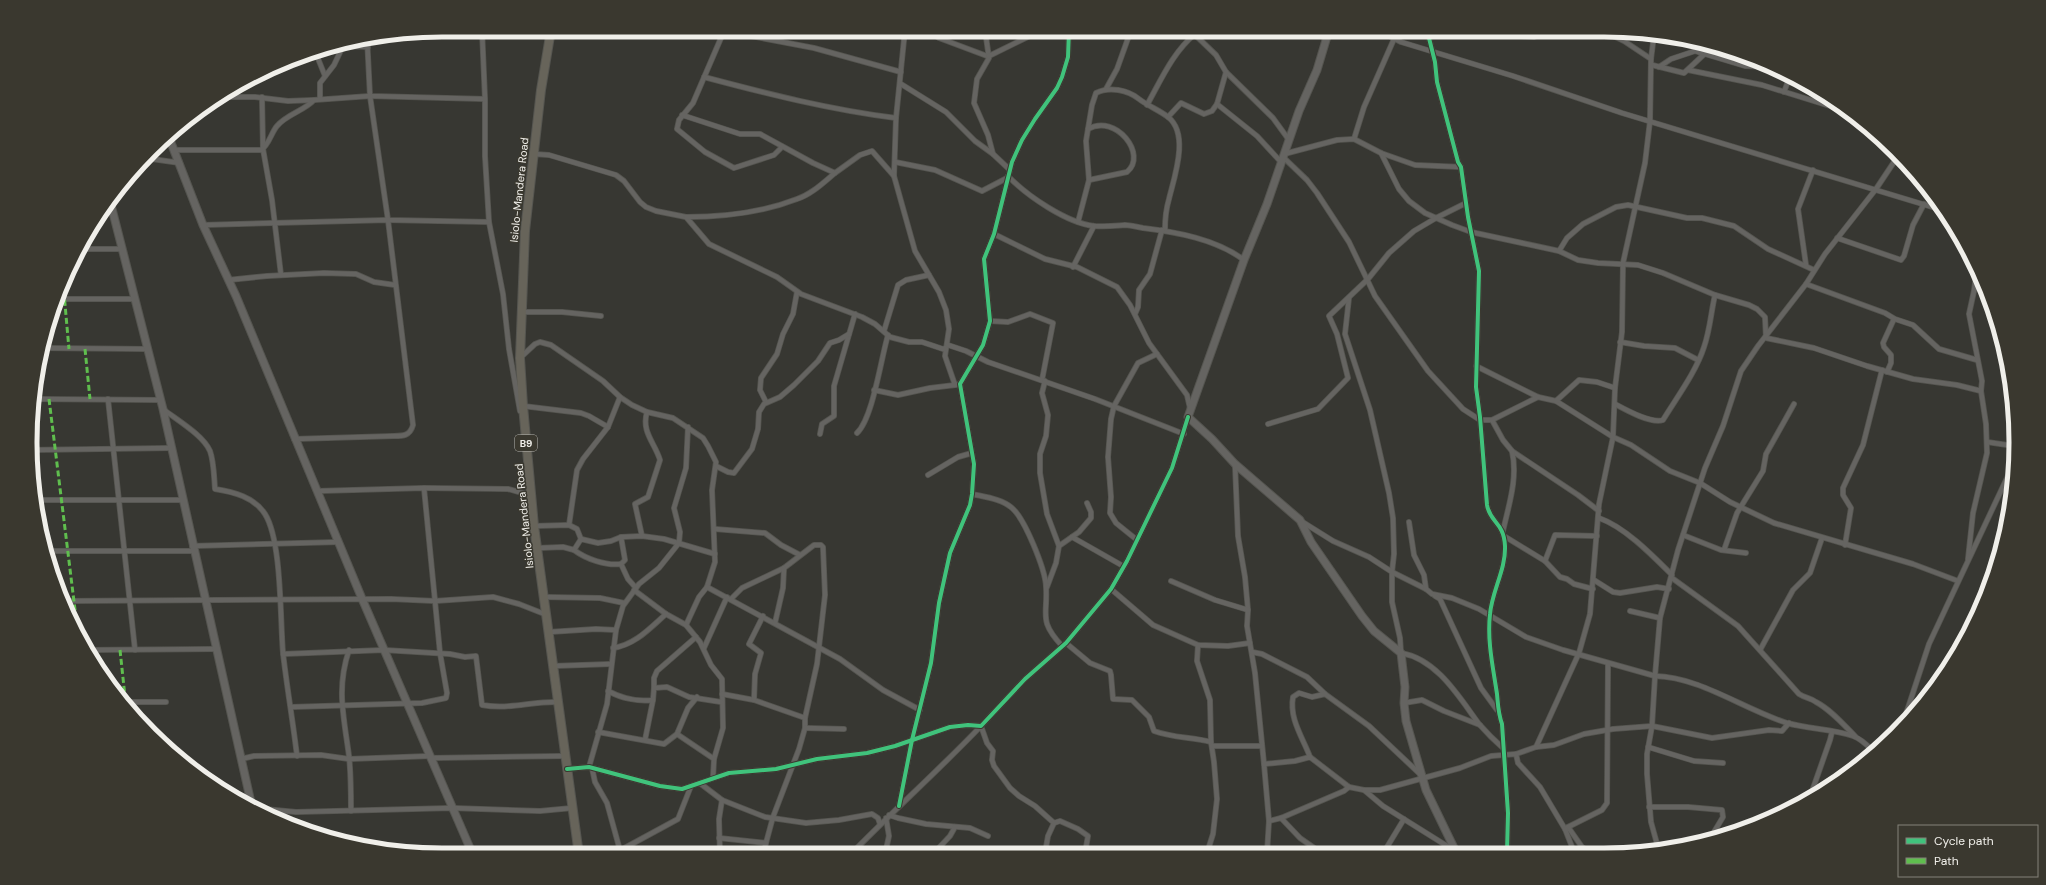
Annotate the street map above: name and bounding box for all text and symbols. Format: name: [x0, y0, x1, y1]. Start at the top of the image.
street label: Isiolo-Mandera Road: [507, 137, 531, 243]
road number: B9: [515, 435, 537, 451]
street label: Isiolo-Mandera Road: [512, 463, 536, 569]
legend: [1898, 825, 2038, 877]
text: Cycle path: [1934, 833, 1994, 849]
text: Path: [1934, 853, 1959, 869]

